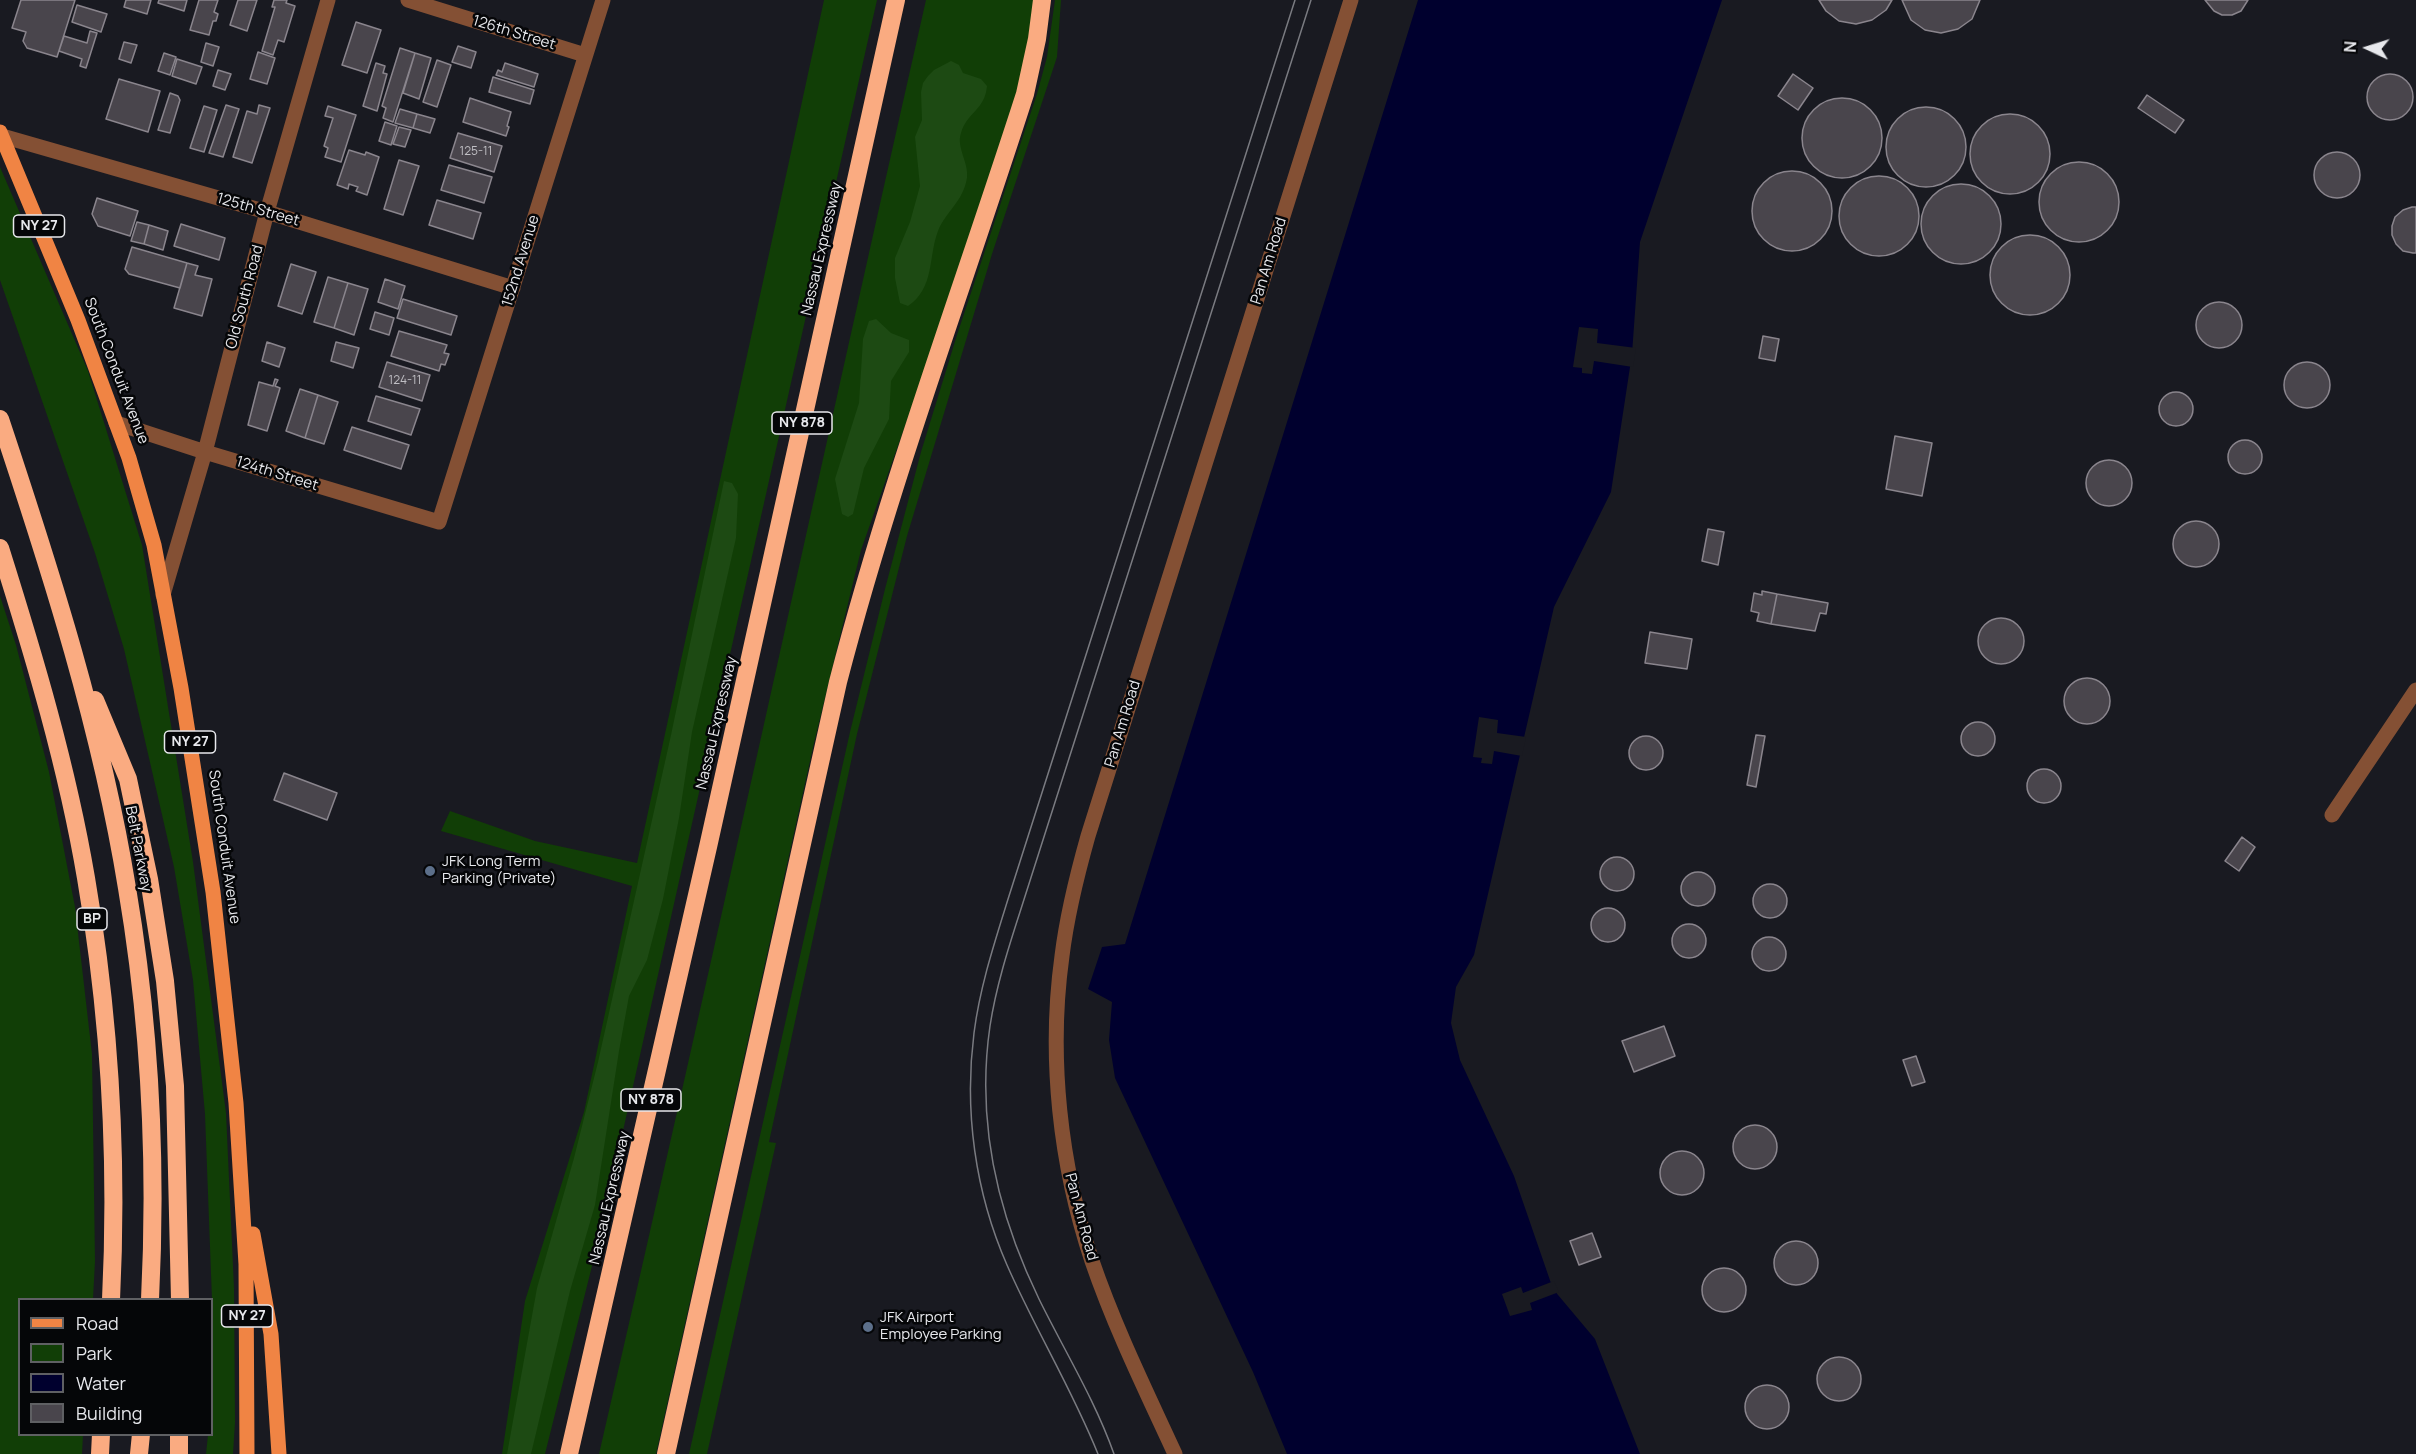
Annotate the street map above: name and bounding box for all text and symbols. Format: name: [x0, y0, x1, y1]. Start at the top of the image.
street label: 126th Street: [470, 12, 558, 54]
north arrow: [2338, 18, 2398, 78]
text: N: [2339, 40, 2361, 53]
house number: 125-11: [460, 145, 492, 159]
street label: Nassau Expressway: [798, 181, 846, 317]
street label: 125th Street: [215, 190, 301, 230]
street label: 152nd Avenue: [499, 213, 543, 309]
road number: NY 27: [14, 215, 64, 237]
street label: Pan Am Road: [1247, 215, 1291, 307]
street label: Old South Road: [222, 243, 268, 351]
street label: South Conduit Avenue: [80, 295, 152, 447]
house number: 124-11: [389, 374, 421, 388]
road number: NY 878: [772, 412, 832, 434]
street label: 124th Street: [234, 453, 320, 495]
street label: Nassau Expressway: [693, 655, 741, 791]
street label: Pan Am Road: [1101, 678, 1145, 770]
road number: NY 27: [164, 731, 216, 753]
street label: South Conduit Avenue: [204, 769, 244, 925]
street label: Belt Parkway: [121, 804, 155, 894]
place label: JFK Long Term Parking (Private): [442, 853, 556, 888]
marker: JFK Long Term Parking (Private): [423, 864, 437, 878]
road number: BP: [77, 908, 107, 930]
road number: NY 878: [621, 1089, 681, 1111]
street label: Nassau Expressway: [586, 1130, 634, 1266]
street label: Pan Am Road: [1061, 1171, 1101, 1263]
legend: [18, 1298, 213, 1436]
road number: NY 27: [222, 1305, 272, 1327]
place label: JFK Airport Employee Parking: [880, 1309, 1002, 1344]
text: Road: [76, 1311, 119, 1335]
marker: JFK Airport Employee Parking: [861, 1320, 875, 1334]
text: Park: [76, 1341, 112, 1365]
text: Water: [76, 1371, 126, 1395]
text: Building: [76, 1401, 142, 1425]

